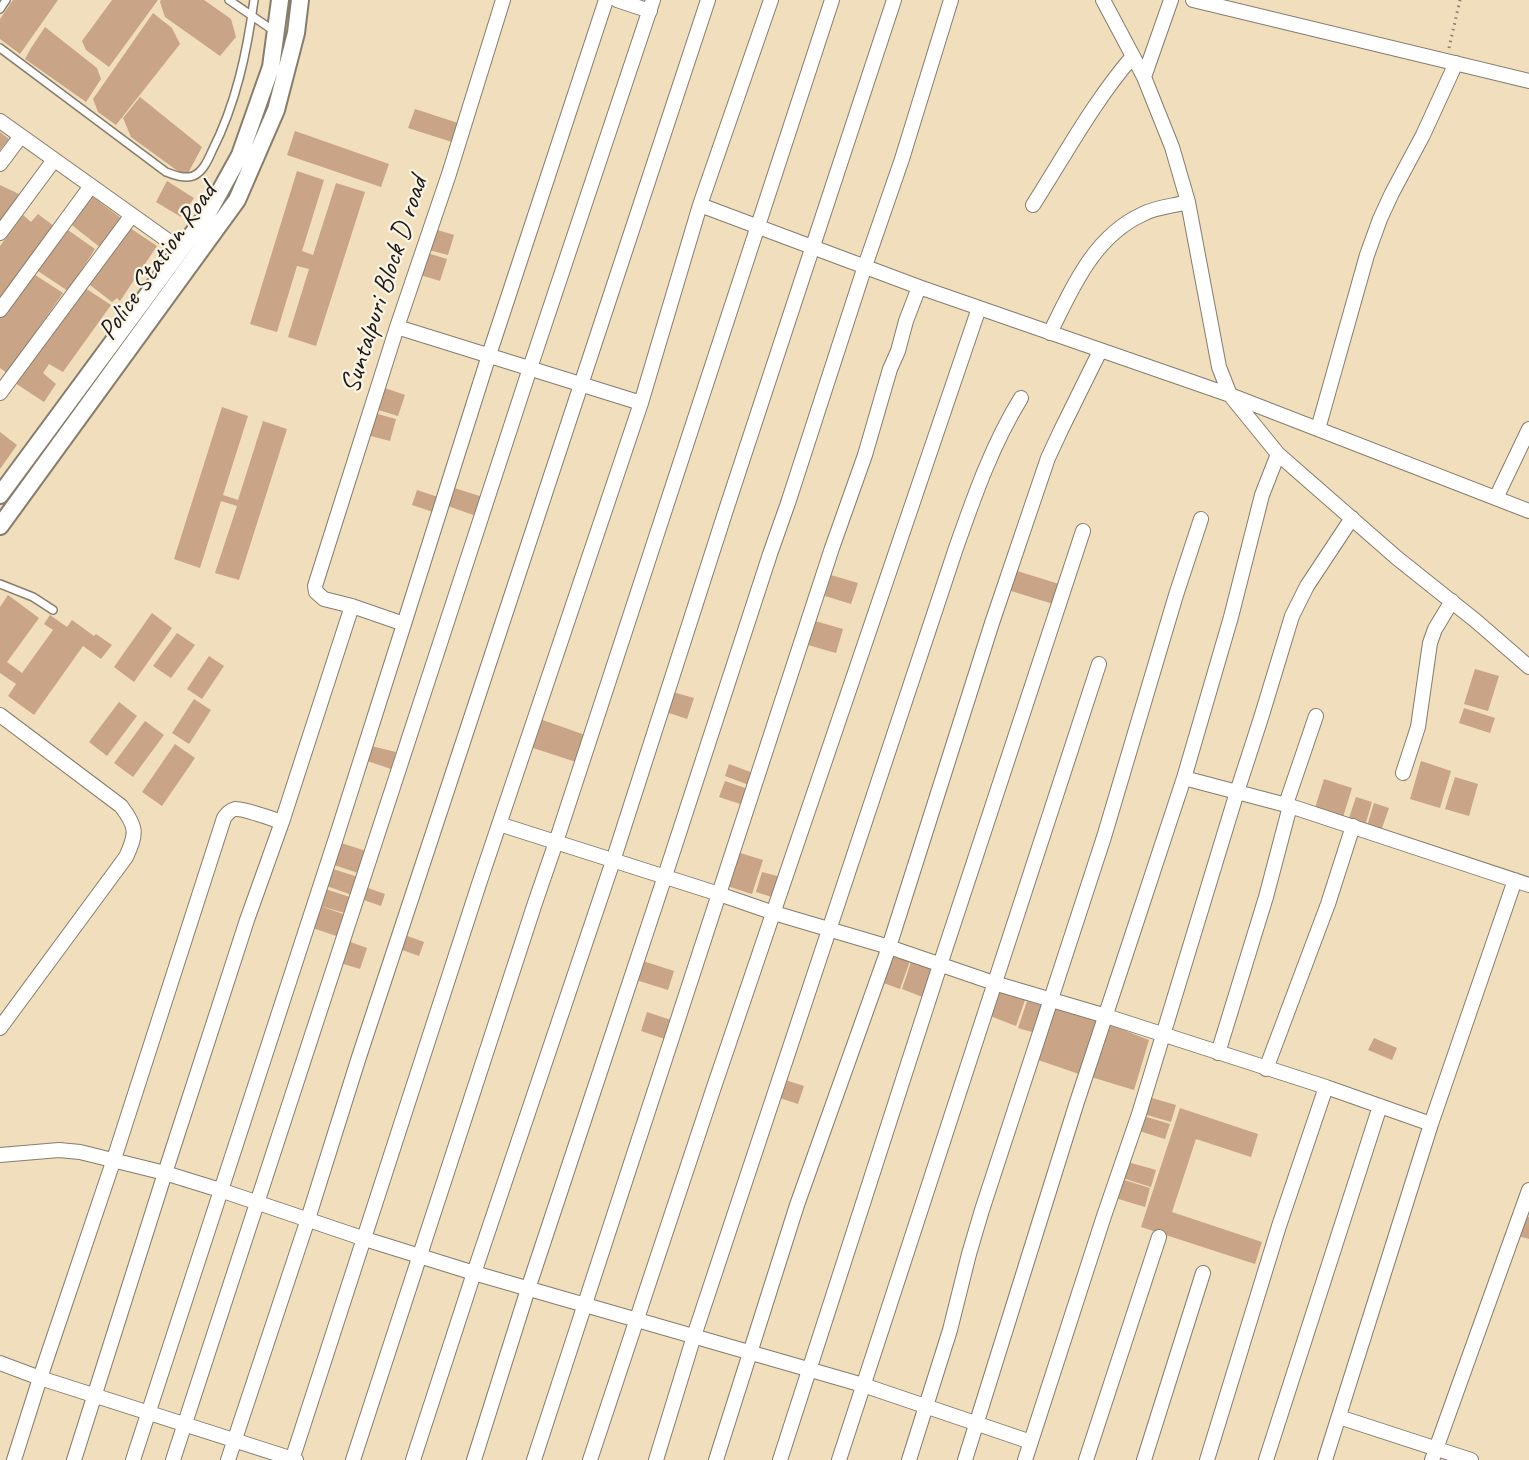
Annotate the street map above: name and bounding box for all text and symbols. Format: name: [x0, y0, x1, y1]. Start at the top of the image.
street label: Suntalpuri Block D road: [334, 172, 436, 398]
street label: Police Station Road: [91, 177, 225, 347]

